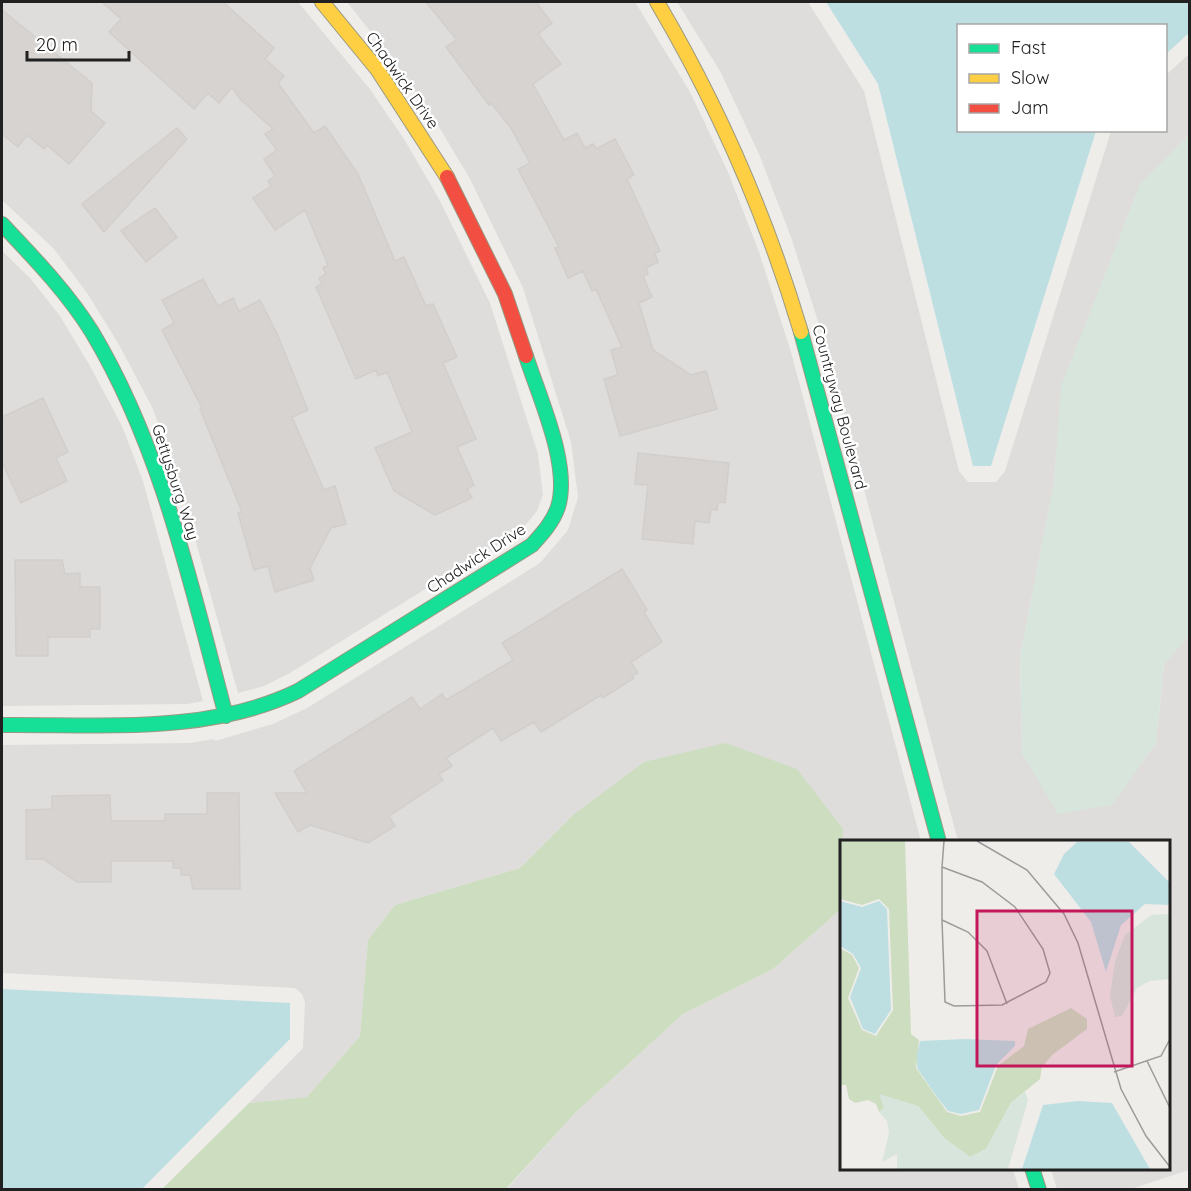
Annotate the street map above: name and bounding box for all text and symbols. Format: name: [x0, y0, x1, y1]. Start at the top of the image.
scale bar: [27, 24, 129, 62]
legend: [957, 24, 1167, 132]
street label: Chadwick Drive: [362, 28, 444, 132]
text: 20 m: [36, 33, 78, 56]
text: Fast: [1011, 36, 1046, 59]
text: Slow: [1011, 66, 1049, 89]
text: Jam: [1011, 96, 1049, 119]
street label: Countryway Boulevard: [808, 322, 872, 492]
street label: Gettysburg Way: [148, 422, 204, 542]
street label: Chadwick Drive: [423, 519, 529, 597]
inset map: [840, 840, 1170, 1170]

